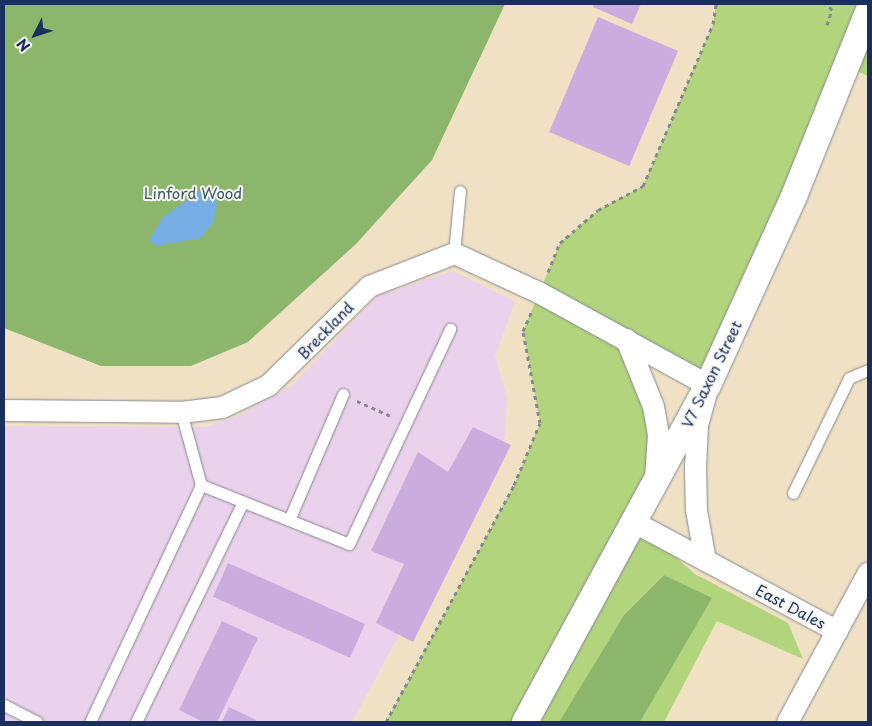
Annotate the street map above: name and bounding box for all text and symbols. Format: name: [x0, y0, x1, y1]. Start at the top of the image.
north arrow: [10, 10, 60, 60]
text: N: [12, 34, 35, 56]
park label: Linford Wood: [145, 184, 241, 202]
street label: Breckland: [293, 298, 357, 362]
street label: V7 Saxon Street: [677, 317, 745, 431]
street label: East Dales: [752, 580, 830, 632]

